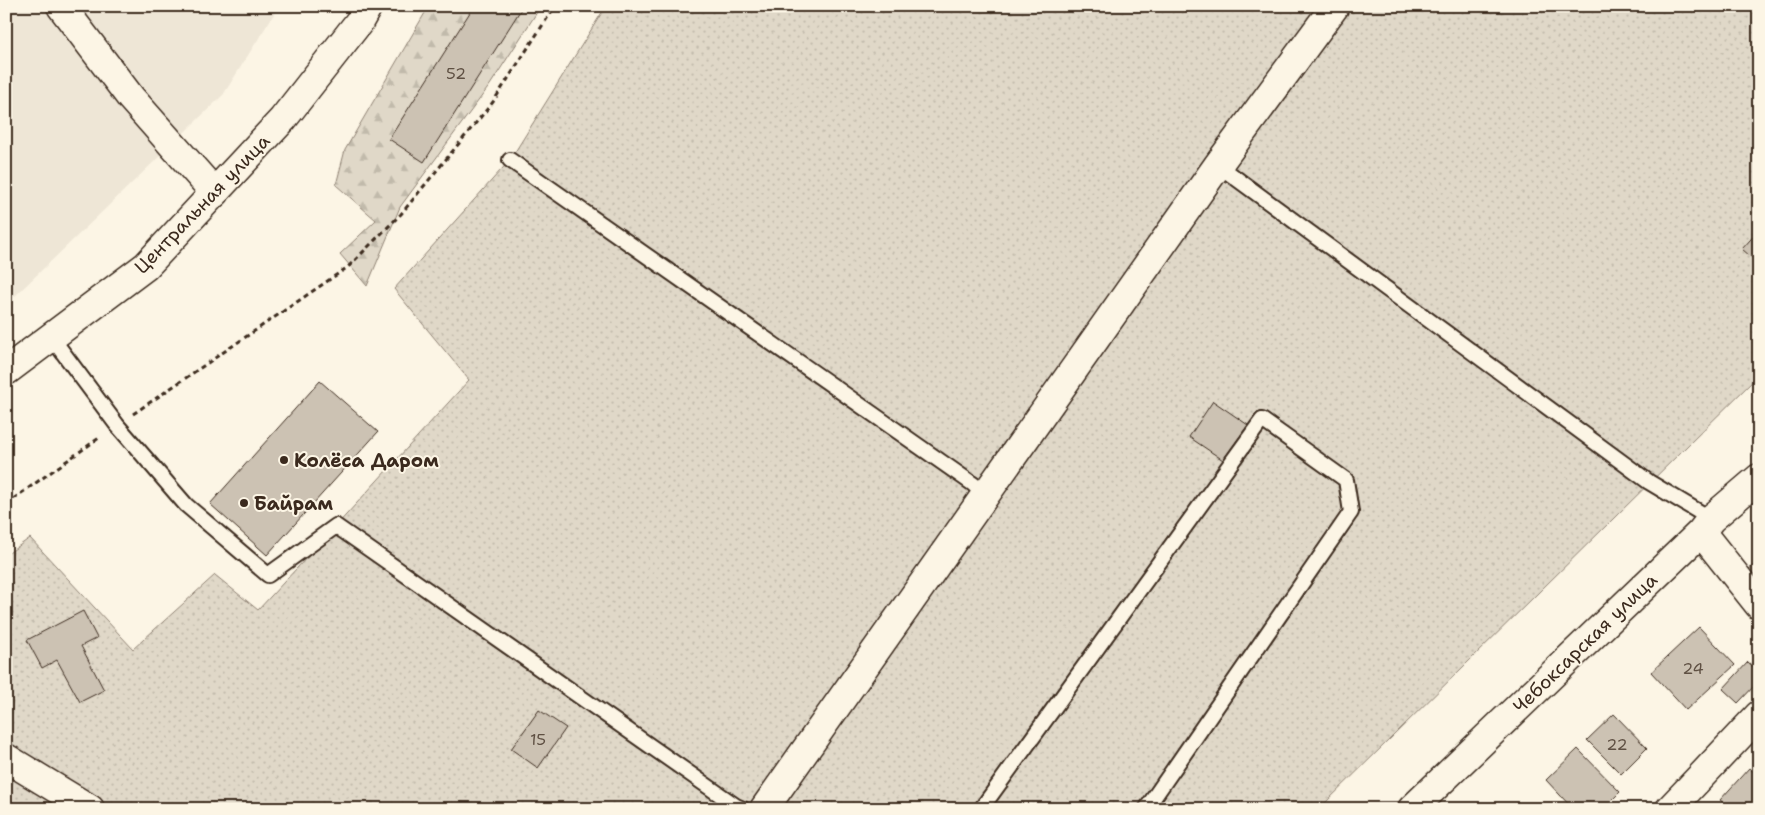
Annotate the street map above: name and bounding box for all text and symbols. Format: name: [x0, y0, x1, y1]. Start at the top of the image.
house number: 52: [446, 63, 466, 84]
street label: Центральная улица: [129, 129, 275, 279]
place label: Колёса Даром: [294, 448, 439, 473]
marker: Колёса Даром: [278, 454, 290, 466]
place label: Байрам: [254, 491, 333, 516]
marker: Байрам: [238, 497, 250, 509]
street label: Чебоксарская улица: [1507, 567, 1663, 719]
house number: 24: [1682, 658, 1704, 679]
house number: 15: [530, 729, 546, 750]
house number: 22: [1606, 734, 1628, 755]

